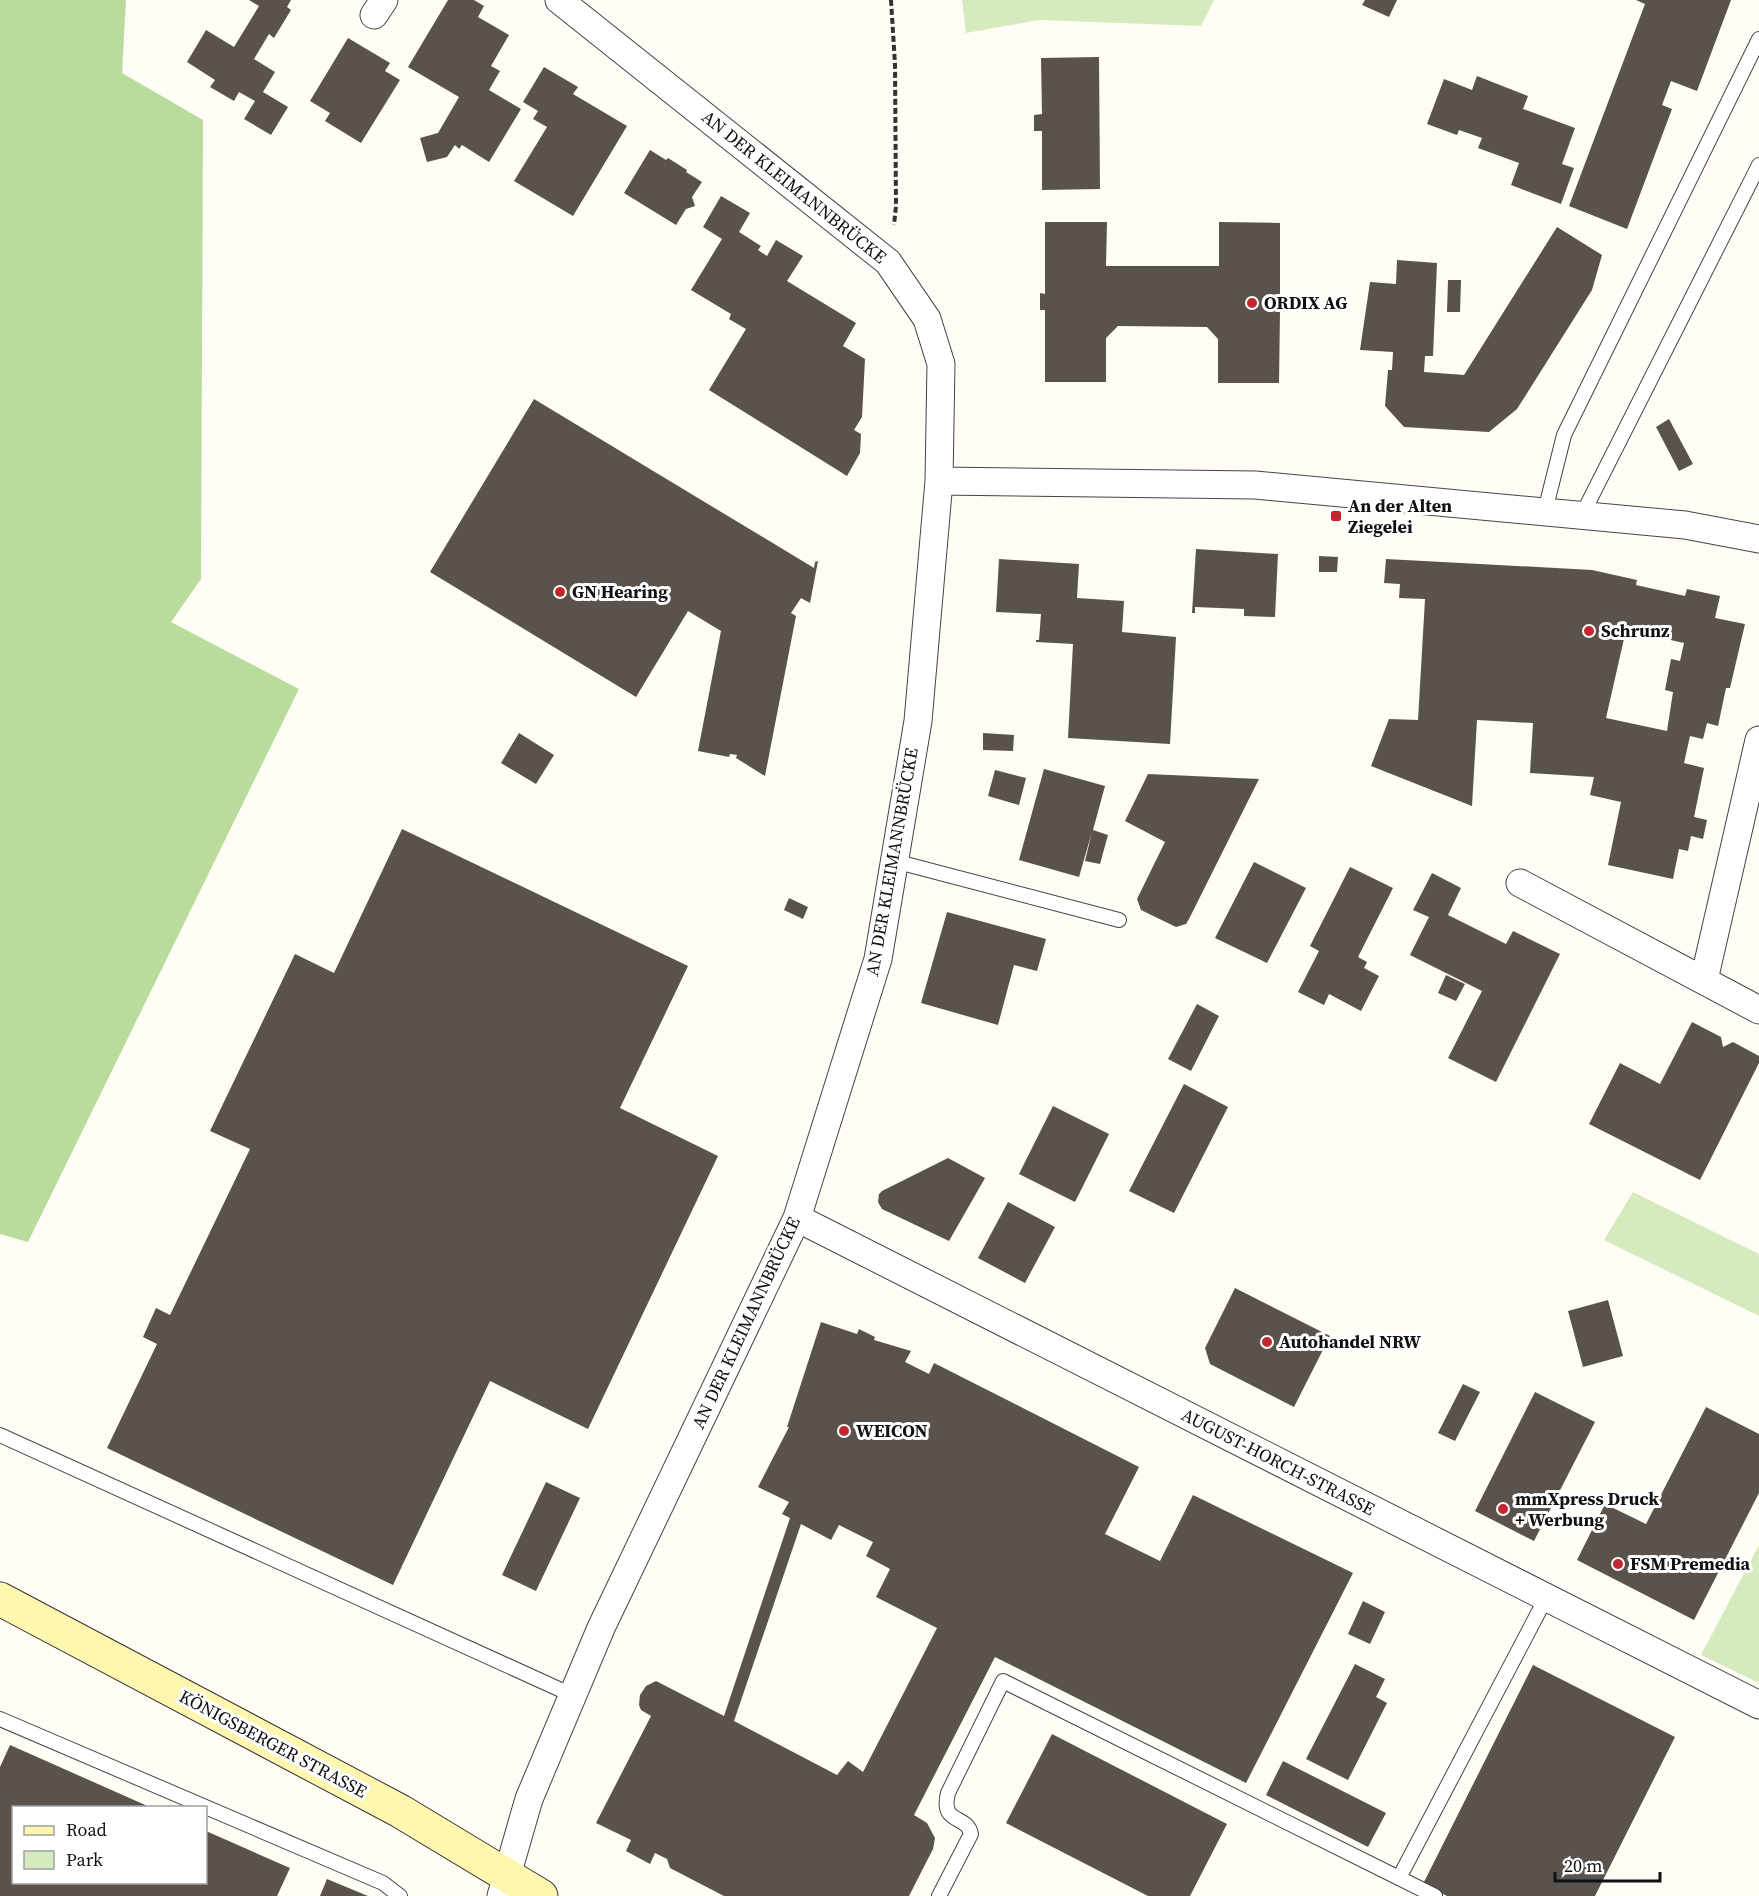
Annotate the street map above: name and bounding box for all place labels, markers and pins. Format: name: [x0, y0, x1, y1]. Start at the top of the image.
place label: ORDIX AG: [1264, 290, 1347, 315]
marker: ORDIX AG: [1245, 296, 1259, 310]
place label: An der Alten Ziegelei: [1348, 493, 1452, 539]
marker: An der Alten Ziegelei: [1329, 509, 1343, 523]
place label: GN Hearing: [572, 579, 668, 604]
marker: GN Hearing: [553, 585, 567, 599]
place label: Schrunz: [1601, 618, 1670, 643]
marker: Schrunz: [1582, 624, 1596, 638]
place label: Autohandel NRW: [1279, 1329, 1421, 1354]
marker: Autohandel NRW: [1260, 1335, 1274, 1349]
place label: WEICON: [856, 1418, 928, 1443]
marker: WEICON: [837, 1424, 851, 1438]
place label: mmXpress Druck + Werbung: [1515, 1486, 1659, 1532]
marker: mmXpress Druck + Werbung: [1496, 1502, 1510, 1516]
place label: FSM Premedia: [1630, 1551, 1751, 1576]
marker: FSM Premedia: [1611, 1557, 1625, 1571]

